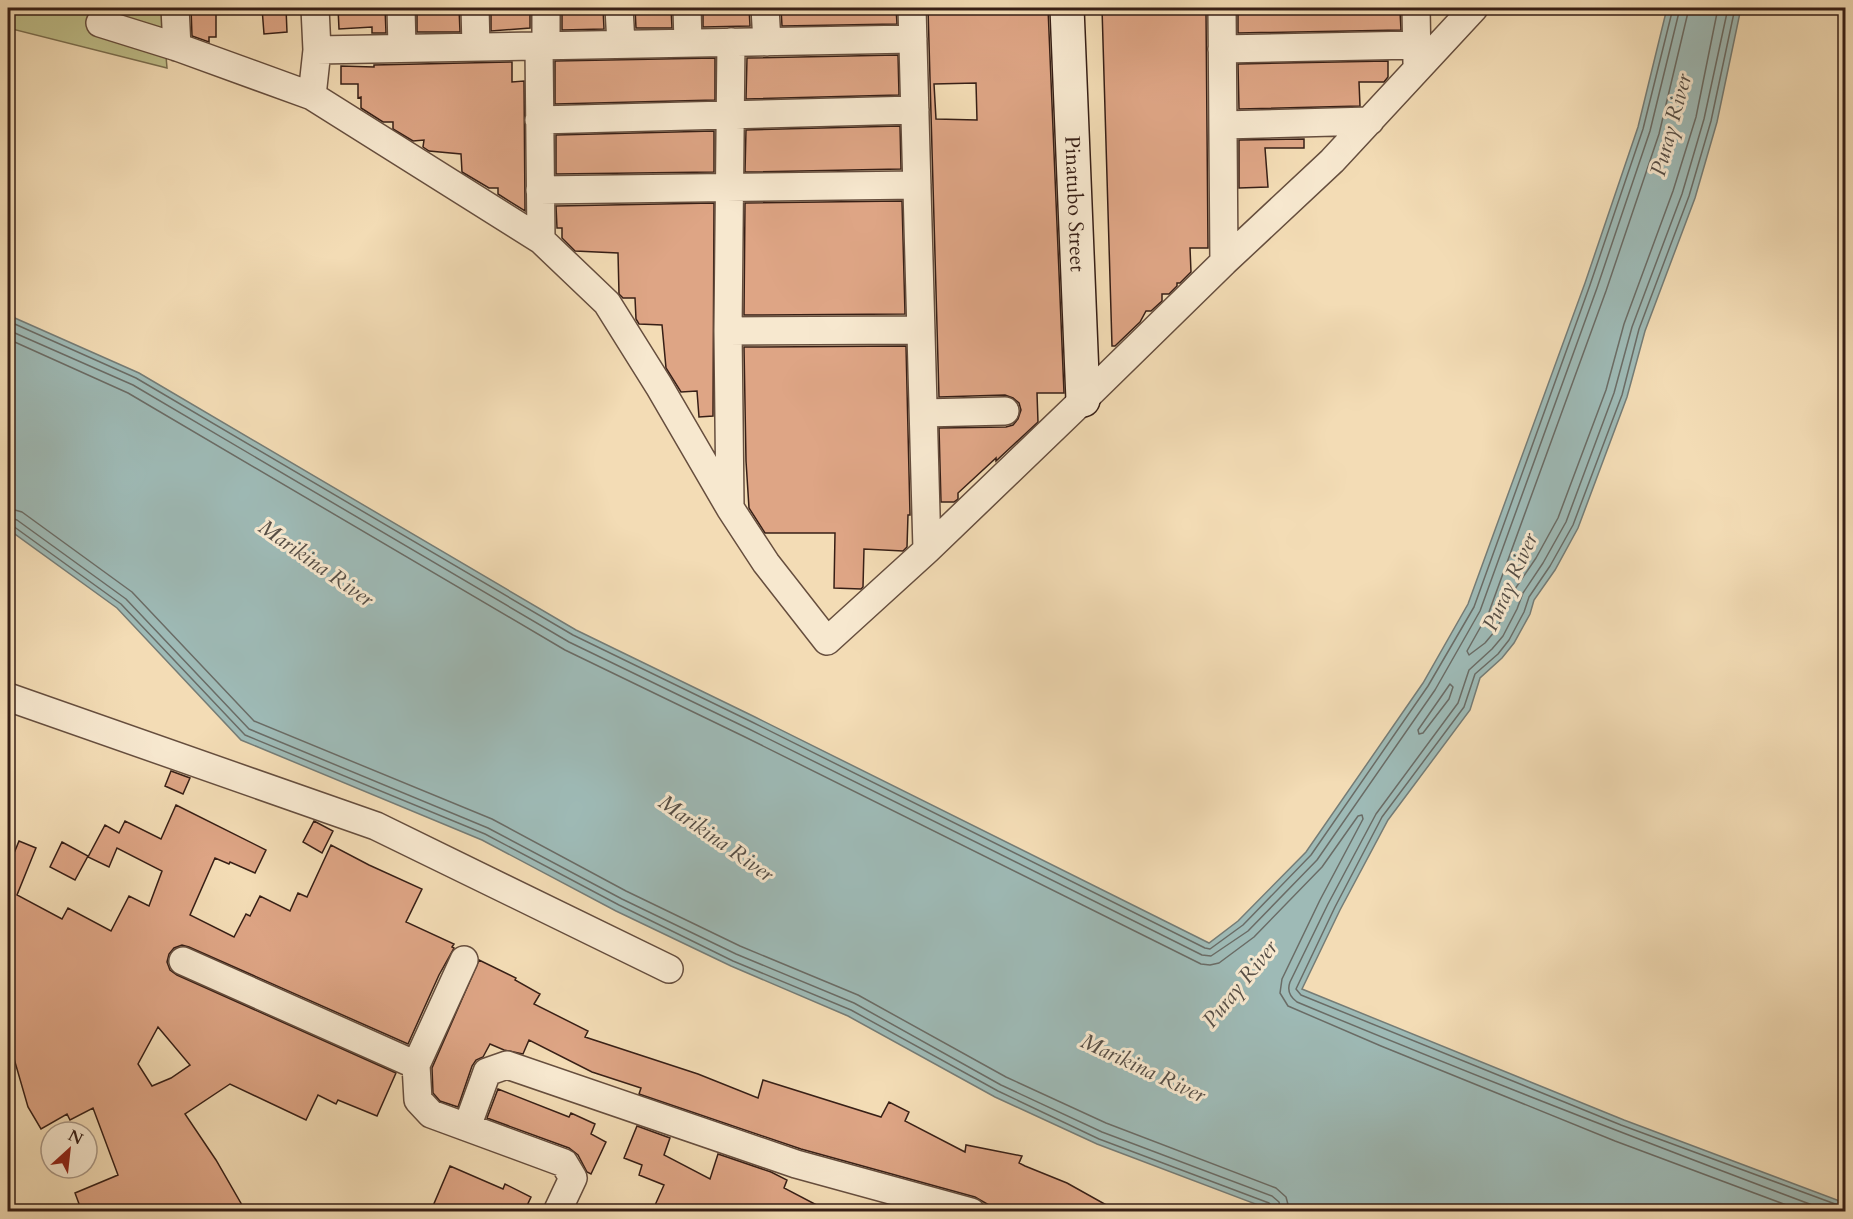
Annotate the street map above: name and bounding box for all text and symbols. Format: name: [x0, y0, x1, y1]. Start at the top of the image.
water label: Puray River: [1643, 70, 1699, 179]
street label: Pinatubo Street: [1058, 135, 1092, 273]
water label: Marikina River: [252, 512, 380, 614]
water label: Puray River: [1475, 527, 1545, 636]
water label: Marikina River: [652, 787, 780, 889]
water label: Puray River: [1195, 933, 1285, 1034]
water label: Marikina River: [1076, 1026, 1211, 1110]
north arrow: [39, 1120, 99, 1180]
text: N: [64, 1125, 87, 1151]

